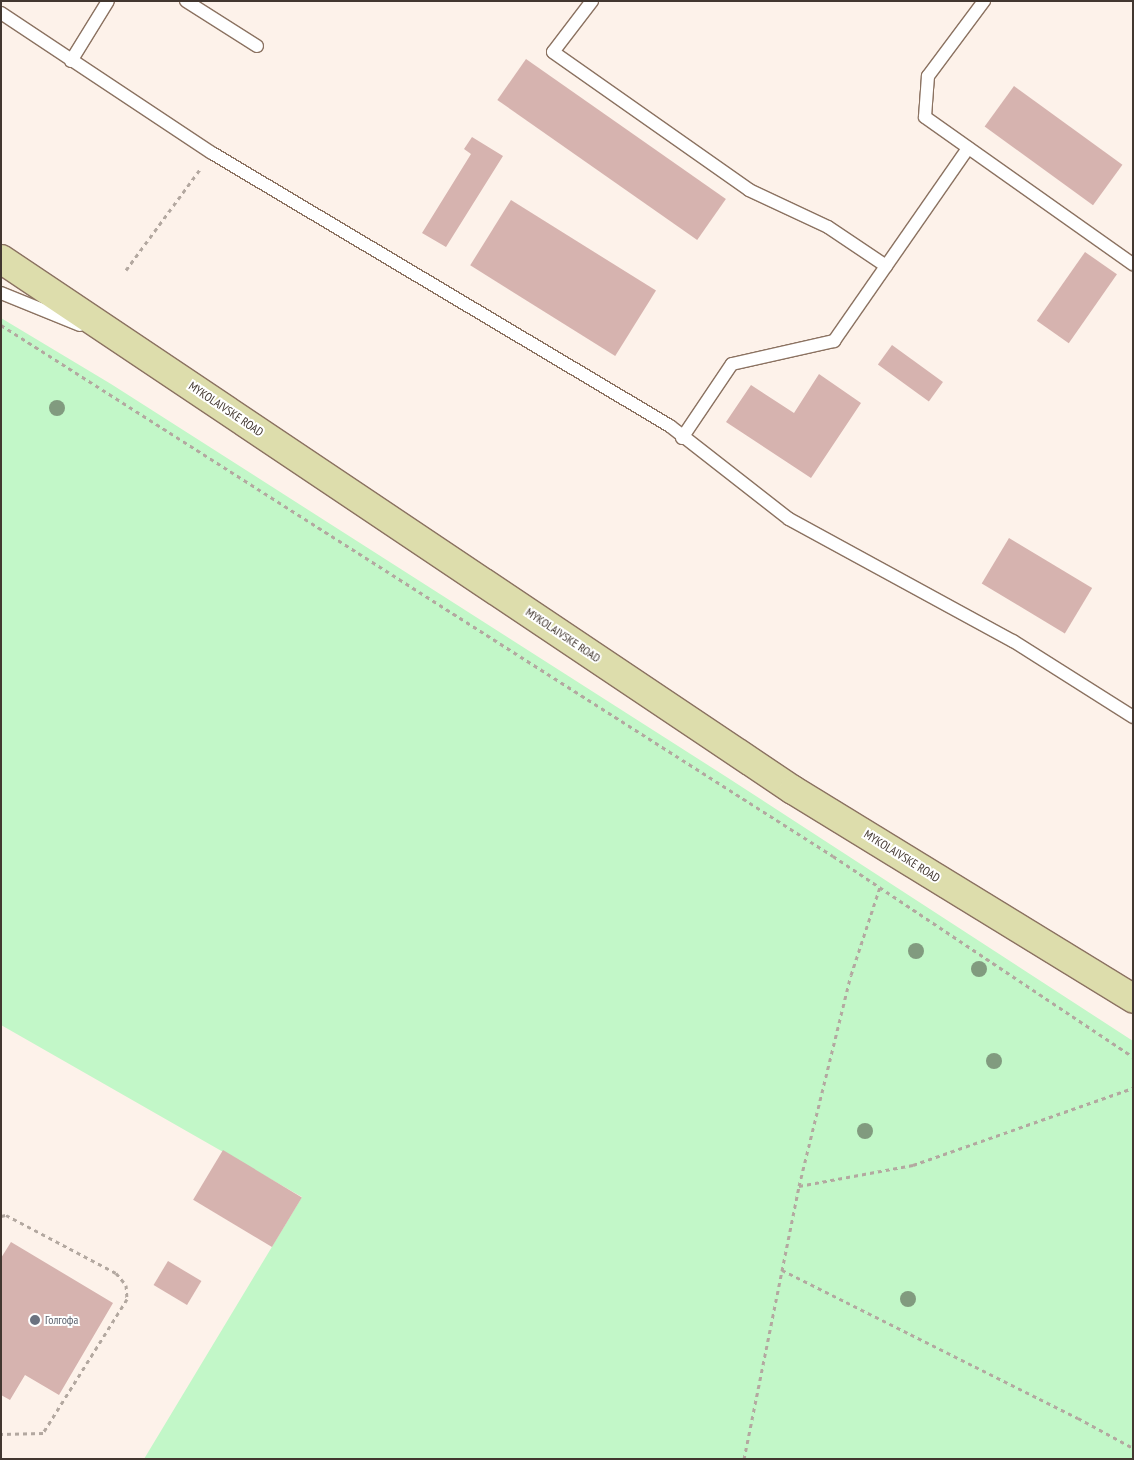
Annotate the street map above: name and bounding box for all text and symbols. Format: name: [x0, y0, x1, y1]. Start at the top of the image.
street label: MYKOLAIVSKE ROAD: [186, 379, 266, 439]
street label: MYKOLAIVSKE ROAD: [523, 605, 603, 665]
street label: MYKOLAIVSKE ROAD: [861, 827, 943, 885]
place label: Голгофа: [45, 1313, 78, 1327]
marker: Голгофа: [29, 1314, 41, 1326]

